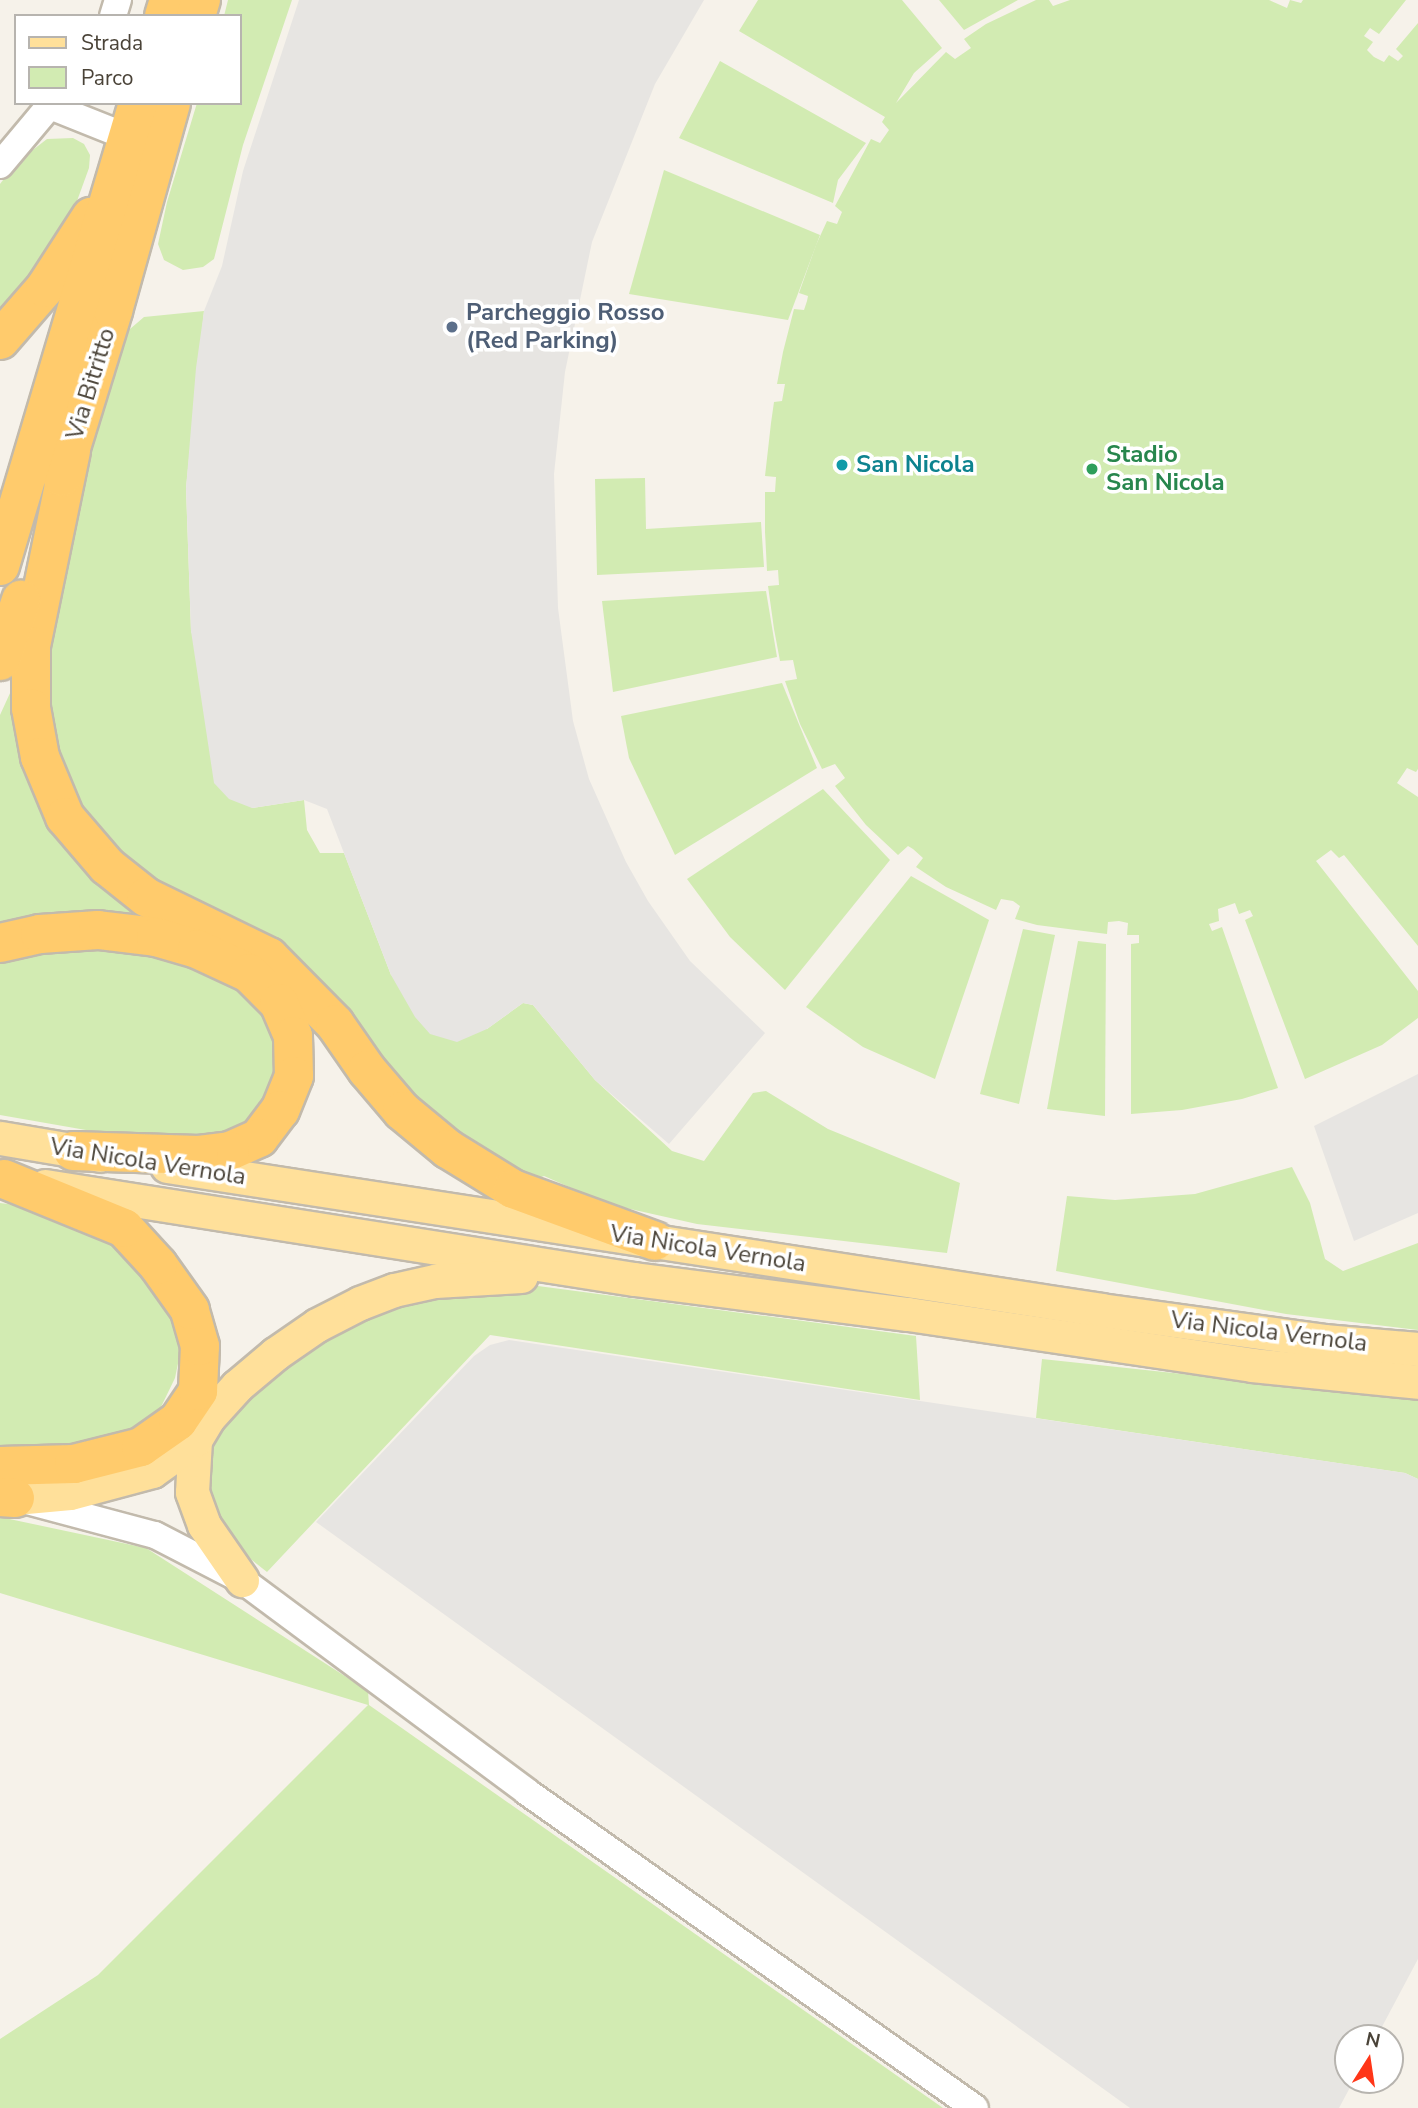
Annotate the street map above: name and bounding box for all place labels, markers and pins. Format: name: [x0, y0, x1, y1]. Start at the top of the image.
place label: Parcheggio Rosso (Red Parking): [466, 299, 664, 355]
marker: Parcheggio Rosso (Red Parking): [444, 319, 460, 335]
place label: Stadio San Nicola: [1106, 441, 1225, 497]
place label: San Nicola: [856, 451, 975, 479]
marker: San Nicola: [834, 457, 850, 473]
marker: Stadio San Nicola: [1084, 461, 1100, 477]

